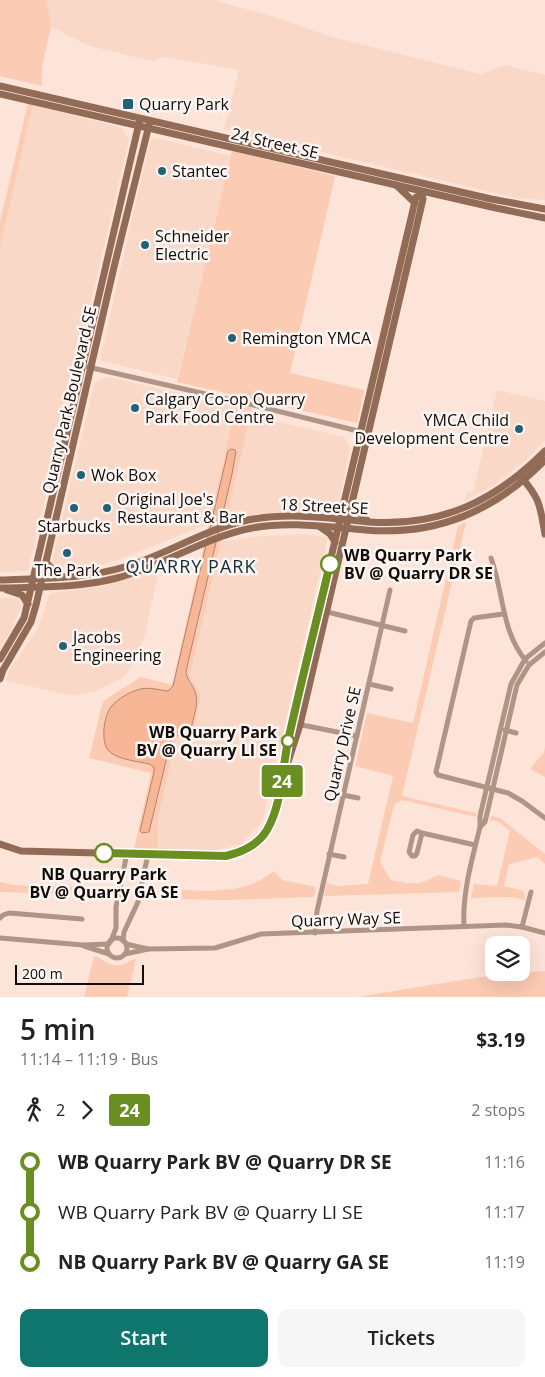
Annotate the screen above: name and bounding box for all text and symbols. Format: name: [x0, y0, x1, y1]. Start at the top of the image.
place label: Quarry Park: [139, 93, 229, 115]
marker: Quarry Park: [121, 97, 135, 111]
street label: 24 Street SE: [229, 122, 321, 164]
place label: Stantec: [172, 160, 228, 182]
marker: Stantec: [156, 165, 168, 177]
place label: Schneider Electric: [155, 225, 230, 265]
marker: Schneider Electric: [139, 239, 151, 251]
street label: Quarry Park Boulevard SE: [37, 304, 101, 496]
place label: Remington YMCA: [242, 327, 372, 349]
marker: Remington YMCA: [226, 332, 238, 344]
place label: Calgary Co-op Quarry Park Food Centre: [145, 388, 306, 428]
marker: Calgary Co-op Quarry Park Food Centre: [129, 402, 141, 414]
place label: YMCA Child Development Centre: [354, 409, 509, 449]
marker: YMCA Child Development Centre: [513, 423, 525, 435]
place label: Wok Box: [91, 464, 157, 486]
marker: Wok Box: [75, 469, 87, 481]
place label: Original Joe's Restaurant & Bar: [117, 488, 245, 528]
street label: 18 Street SE: [279, 493, 369, 519]
marker: Starbucks: [68, 502, 80, 514]
marker: Original Joe's Restaurant & Bar: [101, 502, 113, 514]
place label: Starbucks: [37, 515, 111, 537]
place label: WB Quarry Park BV @ Quarry DR SE: [344, 544, 493, 584]
marker: The Park: [61, 547, 73, 559]
district label: QUARRY PARK: [126, 554, 256, 578]
marker: WB Quarry Park BV @ Quarry DR SE: [320, 554, 340, 574]
place label: The Park: [34, 559, 100, 581]
place label: Jacobs Engineering: [71, 626, 162, 666]
marker: Jacobs Engineering: [57, 640, 69, 652]
street label: Quarry Drive SE: [318, 684, 366, 804]
place label: WB Quarry Park BV @ Quarry LI SE: [136, 721, 277, 761]
marker: WB Quarry Park BV @ Quarry LI SE: [281, 734, 295, 748]
line badge: 24: [260, 765, 304, 797]
text: 24: [272, 769, 292, 793]
marker: NB Quarry Park BV @ Quarry GA SE: [94, 843, 114, 863]
place label: NB Quarry Park BV @ Quarry GA SE: [29, 863, 179, 903]
street label: Quarry Way SE: [291, 906, 401, 932]
map controls: [485, 936, 530, 981]
button: layers: [485, 936, 530, 981]
scale bar: [15, 962, 144, 985]
text: 200 m: [22, 964, 63, 983]
text: 5 min: [20, 1010, 96, 1048]
text: $3.19: [476, 1027, 525, 1053]
text: 11:14 – 11:19 · Bus: [20, 1048, 158, 1070]
icon: walk: [20, 1096, 48, 1124]
icon: forward: [73, 1096, 101, 1124]
text: 24: [119, 1098, 140, 1122]
text: 2: [56, 1099, 65, 1121]
text: 2 stops: [471, 1099, 525, 1121]
text: WB Quarry Park BV @ Quarry DR SE: [58, 1149, 392, 1175]
text: 11:16: [484, 1151, 525, 1173]
text: WB Quarry Park BV @ Quarry LI SE: [58, 1199, 363, 1225]
text: 11:17: [484, 1201, 525, 1223]
text: NB Quarry Park BV @ Quarry GA SE: [58, 1249, 389, 1275]
text: 11:19: [484, 1251, 525, 1273]
button: Start: [20, 1309, 268, 1367]
button: Tickets: [278, 1309, 525, 1367]

